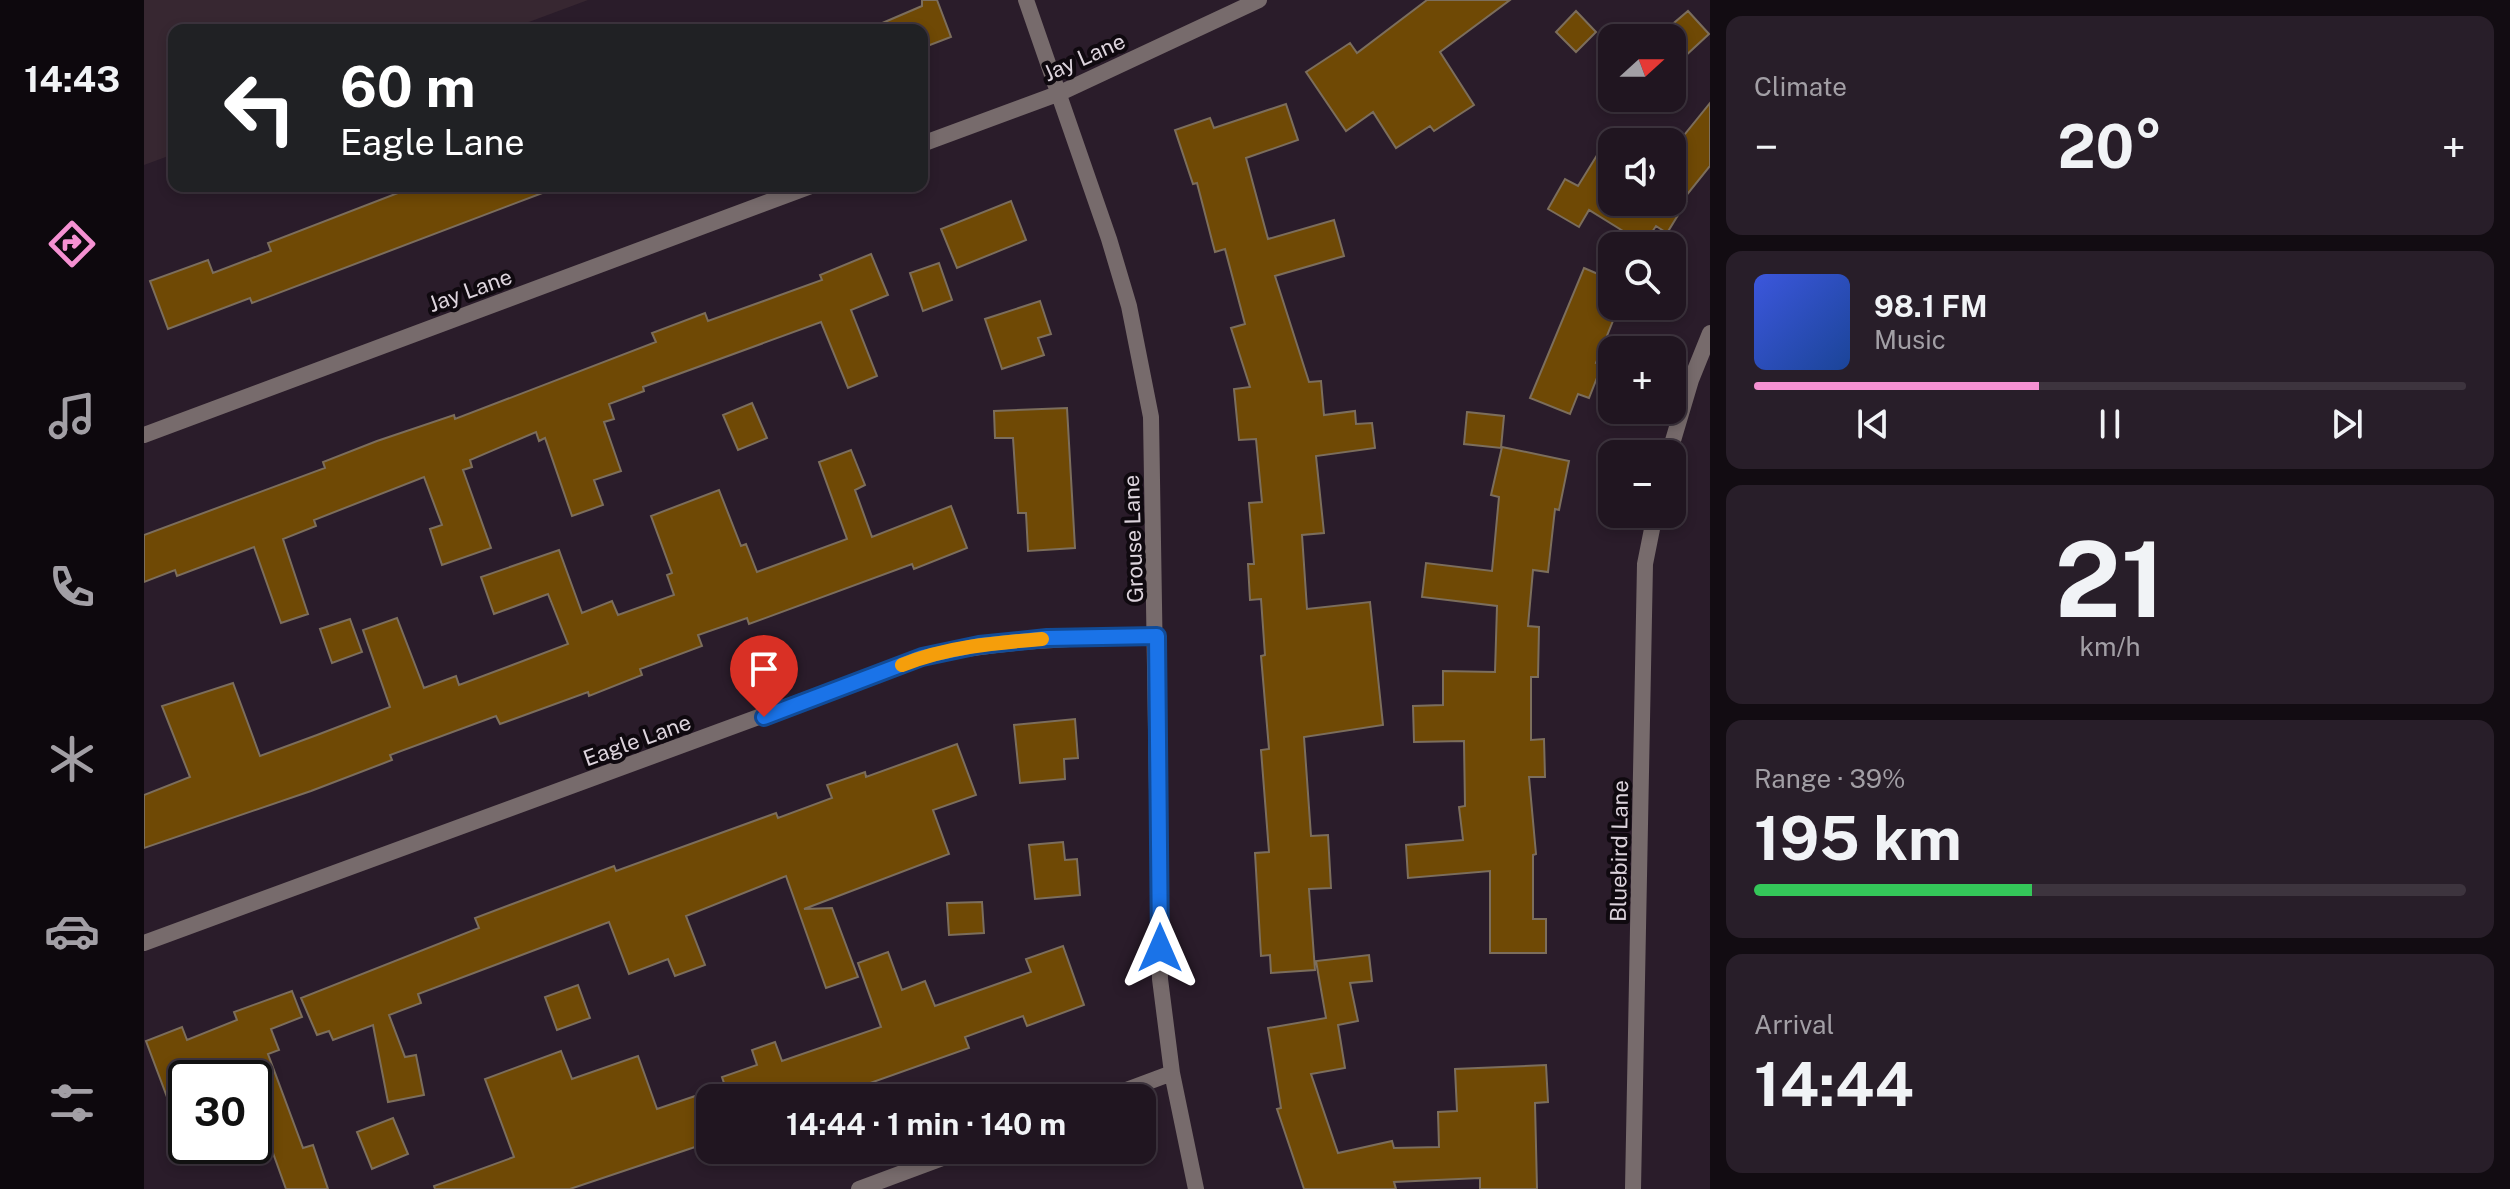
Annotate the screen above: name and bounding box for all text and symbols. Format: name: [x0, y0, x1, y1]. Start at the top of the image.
north arrow: [1598, 24, 1686, 112]
map controls: [1598, 24, 1686, 528]
street label: Jay Lane: [1039, 27, 1129, 87]
text: 60 m: [340, 54, 476, 120]
icon: left: [208, 56, 312, 160]
text: 14:43: [24, 58, 120, 100]
text: Climate: [1754, 71, 1847, 102]
text: 20°: [2057, 111, 2163, 182]
text: Eagle Lane: [340, 121, 525, 163]
text: −: [1754, 121, 1778, 173]
text: +: [2442, 121, 2466, 173]
button: sound: [1598, 128, 1686, 216]
icon: directions: [44, 216, 100, 272]
button: search: [1598, 232, 1686, 320]
street label: Jay Lane: [425, 263, 515, 317]
text: 98.1 FM: [1874, 288, 1987, 324]
text: Music: [1874, 324, 1946, 355]
button: +: [1598, 336, 1686, 424]
icon: music: [44, 388, 100, 444]
icon: previous: [1851, 402, 1895, 446]
icon: pause: [2088, 402, 2132, 446]
icon: next: [2325, 402, 2369, 446]
button: −: [1598, 440, 1686, 528]
street label: Grouse Lane: [1118, 474, 1148, 604]
text: 21: [2055, 518, 2165, 640]
icon: phone: [44, 559, 100, 615]
text: km/h: [2079, 631, 2141, 662]
pin: [730, 635, 798, 717]
icon: arrive: [742, 647, 786, 691]
street label: Eagle Lane: [580, 708, 694, 772]
icon: climate: [44, 731, 100, 787]
text: Range · 39%: [1754, 763, 1905, 794]
street label: Bluebird Lane: [1605, 780, 1633, 922]
text: 195 km: [1754, 803, 1962, 874]
icon: car: [44, 903, 100, 959]
position arrow: [1118, 906, 1202, 990]
text: Arrival: [1754, 1009, 1834, 1040]
text: 14:44: [1754, 1049, 1914, 1120]
speed limit sign: 30: [168, 1060, 272, 1164]
icon: filters: [44, 1075, 100, 1131]
text: 14:44 · 1 min · 140 m: [786, 1106, 1066, 1142]

